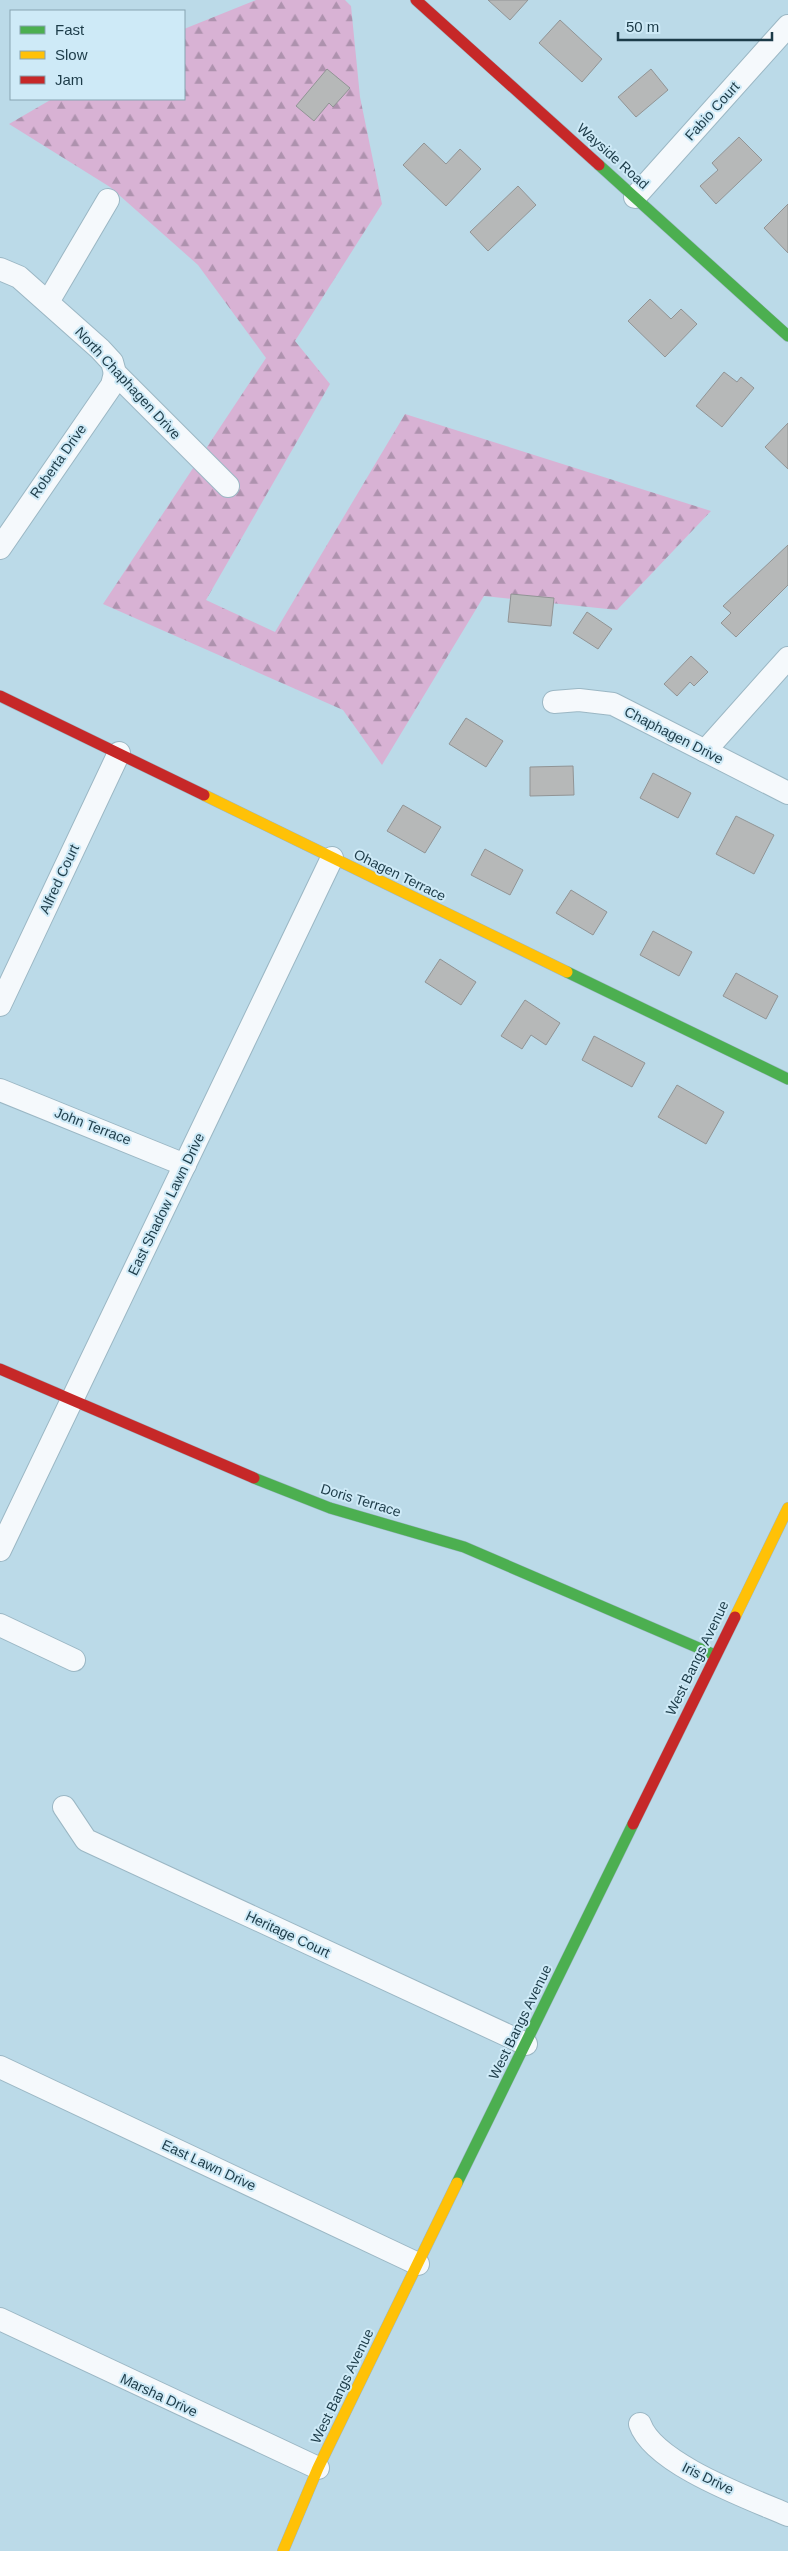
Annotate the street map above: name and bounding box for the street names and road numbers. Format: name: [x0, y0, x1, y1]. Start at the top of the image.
street label: Fabio Court: [682, 78, 742, 144]
street label: Wayside Road: [574, 120, 652, 192]
street label: North Chaphagen Drive: [72, 324, 184, 442]
street label: Roberta Drive: [27, 421, 89, 501]
street label: Chaphagen Drive: [622, 703, 726, 767]
street label: Alfred Court: [36, 842, 82, 916]
street label: Ohagen Terrace: [351, 846, 449, 904]
street label: John Terrace: [52, 1104, 134, 1148]
street label: East Shadow Lawn Drive: [125, 1130, 208, 1278]
street label: Doris Terrace: [319, 1480, 403, 1520]
street label: West Bangs Avenue: [662, 1598, 732, 1718]
street label: Heritage Court: [243, 1908, 333, 1961]
street label: West Bangs Avenue: [485, 1962, 555, 2082]
street label: East Lawn Drive: [159, 2136, 259, 2194]
street label: West Bangs Avenue: [307, 2326, 377, 2446]
street label: Marsha Drive: [118, 2370, 200, 2420]
street label: Iris Drive: [680, 2459, 737, 2497]

